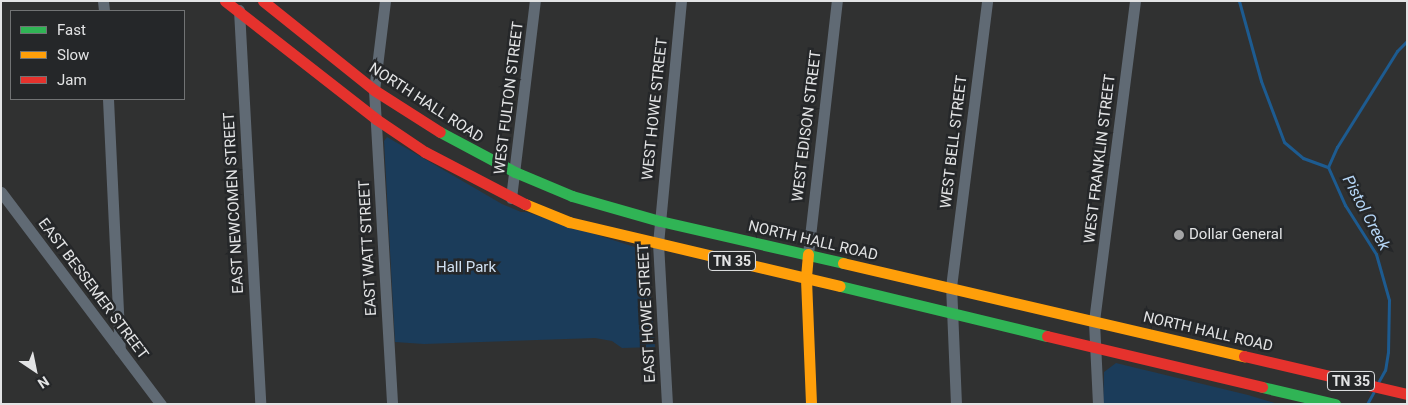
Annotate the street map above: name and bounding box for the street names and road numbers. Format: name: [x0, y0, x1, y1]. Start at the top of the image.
street label: WEST FULTON STREET: [491, 20, 527, 176]
street label: WEST HOWE STREET: [639, 37, 671, 181]
street label: WEST EDISON STREET: [789, 49, 825, 203]
street label: NORTH HALL ROAD: [366, 59, 486, 147]
street label: WEST FRANKLIN STREET: [1081, 73, 1119, 245]
street label: WEST BELL STREET: [937, 74, 971, 210]
street label: EAST NEWCOMEN STREET: [220, 112, 248, 294]
street label: EAST WATT STREET: [355, 179, 381, 317]
street label: EAST BESSEMER STREET: [34, 215, 152, 363]
street label: NORTH HALL ROAD: [746, 217, 880, 265]
street label: EAST HOWE STREET: [634, 243, 660, 383]
road number: TN 35: [707, 250, 757, 272]
street label: NORTH HALL ROAD: [1141, 308, 1275, 356]
road number: TN 35: [1326, 370, 1376, 392]

